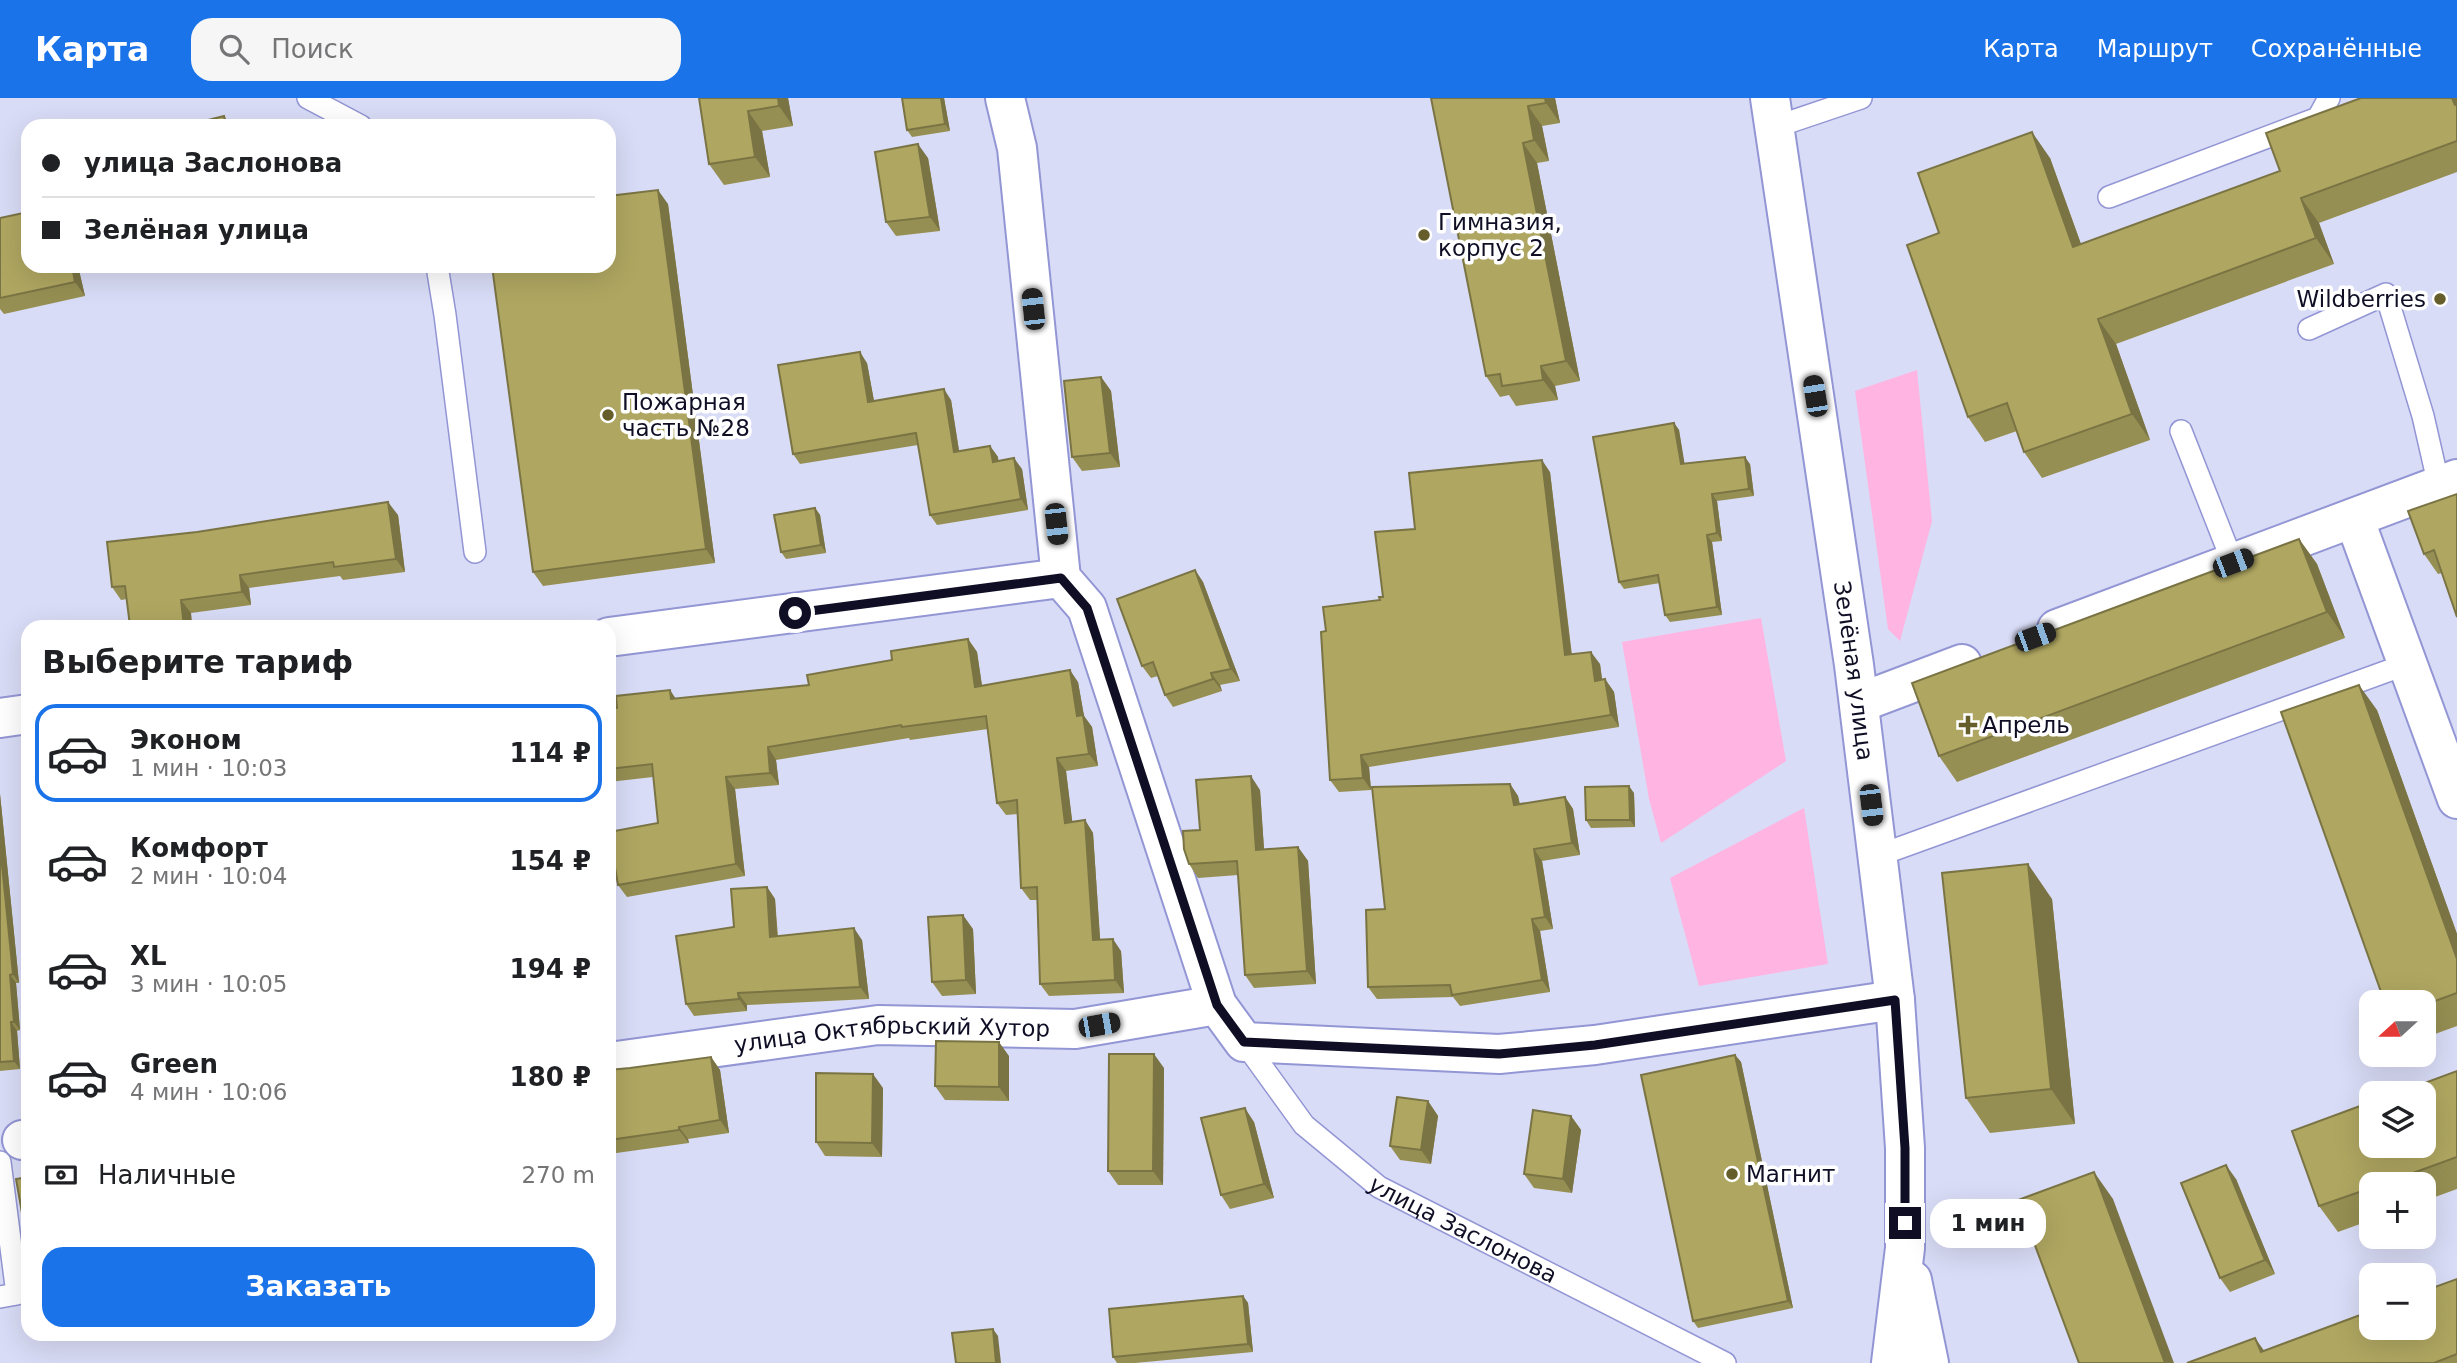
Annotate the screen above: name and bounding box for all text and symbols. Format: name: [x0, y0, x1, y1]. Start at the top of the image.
search box: [191, 18, 681, 81]
text: Карта: [35, 30, 149, 69]
icon: search: [215, 30, 253, 68]
text: Поиск: [271, 34, 354, 64]
text: Карта: [1983, 35, 2059, 63]
text: Маршрут: [2097, 35, 2213, 63]
text: Сохранённые: [2251, 35, 2422, 63]
text: улица Заслонова: [84, 148, 342, 178]
place label: Гимназия, корпус 2: [1438, 209, 1562, 261]
text: Зелёная улица: [84, 215, 309, 245]
marker: Гимназия, корпус 2: [1416, 227, 1432, 243]
place label: Wildberries: [2297, 286, 2426, 312]
car: [1021, 287, 1046, 331]
marker: Wildberries: [2432, 291, 2448, 307]
car: [1802, 374, 1829, 418]
place label: Пожарная часть №28: [622, 389, 750, 441]
marker: Пожарная часть №28: [600, 407, 616, 423]
car: [1044, 502, 1069, 546]
car: [2210, 546, 2257, 580]
street label: Зелёная улица: [1829, 579, 1879, 762]
route start: [779, 597, 811, 629]
car: [2012, 620, 2059, 654]
text: Выберите тариф: [42, 643, 353, 681]
place label: Апрель: [1982, 712, 2070, 738]
marker: Апрель: [1960, 717, 1976, 733]
icon: car: [46, 722, 109, 785]
text: Эконом: [130, 725, 242, 755]
text: 114 ₽: [510, 738, 591, 768]
text: 1 мин · 10:03: [130, 755, 288, 781]
car: [1859, 783, 1884, 827]
icon: car: [46, 830, 109, 893]
text: Комфорт: [130, 833, 268, 863]
text: 154 ₽: [510, 846, 591, 876]
text: 2 мин · 10:04: [130, 863, 288, 889]
icon: car: [46, 938, 109, 1001]
text: XL: [130, 941, 167, 971]
text: 194 ₽: [510, 954, 591, 984]
text: 3 мин · 10:05: [130, 971, 288, 997]
north arrow: [2359, 990, 2436, 1068]
map controls: [2359, 990, 2436, 1340]
car: [1077, 1011, 1122, 1039]
street label: улица Октябрьский Хутор: [732, 1012, 1050, 1058]
icon: car: [46, 1046, 109, 1109]
text: Green: [130, 1049, 218, 1079]
text: 180 ₽: [510, 1062, 591, 1092]
text: 4 мин · 10:06: [130, 1079, 288, 1105]
button: layers: [2359, 1081, 2436, 1158]
icon: cash: [42, 1156, 80, 1194]
text: Наличные: [98, 1160, 236, 1190]
place label: Магнит: [1746, 1161, 1835, 1187]
text: 270 m: [521, 1162, 595, 1188]
marker: Магнит: [1724, 1166, 1740, 1182]
street label: улица Заслонова: [1363, 1171, 1561, 1288]
button: +: [2359, 1172, 2436, 1249]
callout: 1 мин: [1930, 1198, 2045, 1248]
route end: [1889, 1207, 1921, 1239]
text: 1 мин: [1951, 1210, 2025, 1236]
button: Заказать: [42, 1247, 595, 1327]
button: −: [2359, 1263, 2436, 1340]

